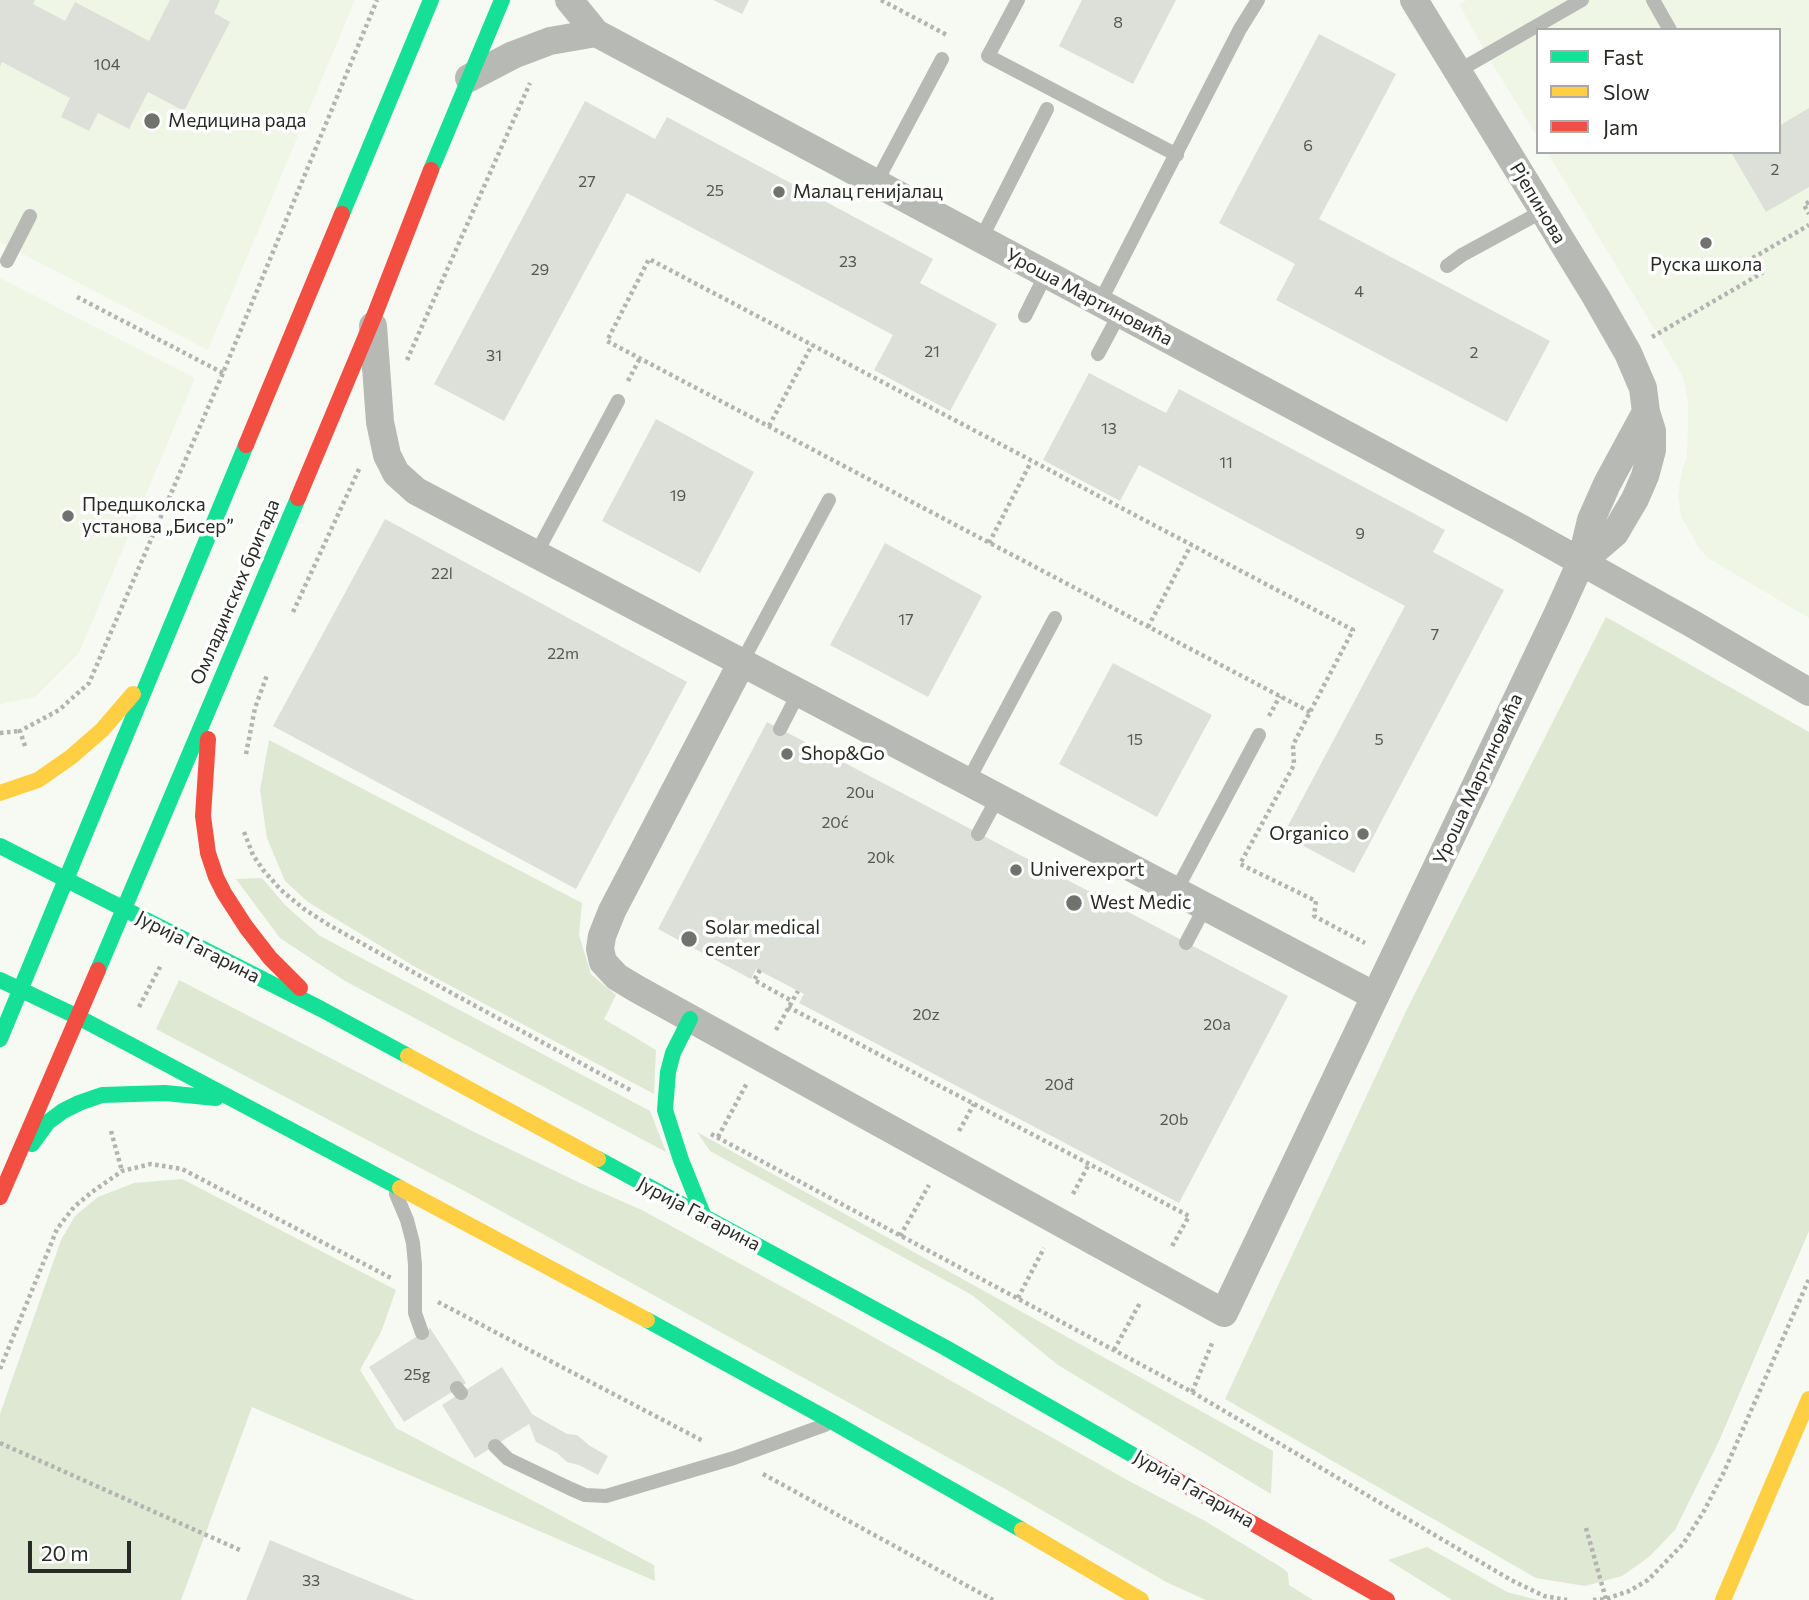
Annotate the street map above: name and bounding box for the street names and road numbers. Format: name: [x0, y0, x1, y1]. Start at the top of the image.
street label: Рјепинова: [1505, 158, 1571, 248]
street label: Уроша Мартиновића: [1002, 243, 1176, 351]
street label: Омладинских бригада: [186, 496, 284, 688]
street label: Уроша Мартиновића: [1428, 690, 1528, 868]
street label: Јурија Гагарина: [132, 906, 264, 988]
street label: Јурија Гагарина: [634, 1172, 764, 1256]
street label: Јурија Гагарина: [1130, 1445, 1258, 1533]

